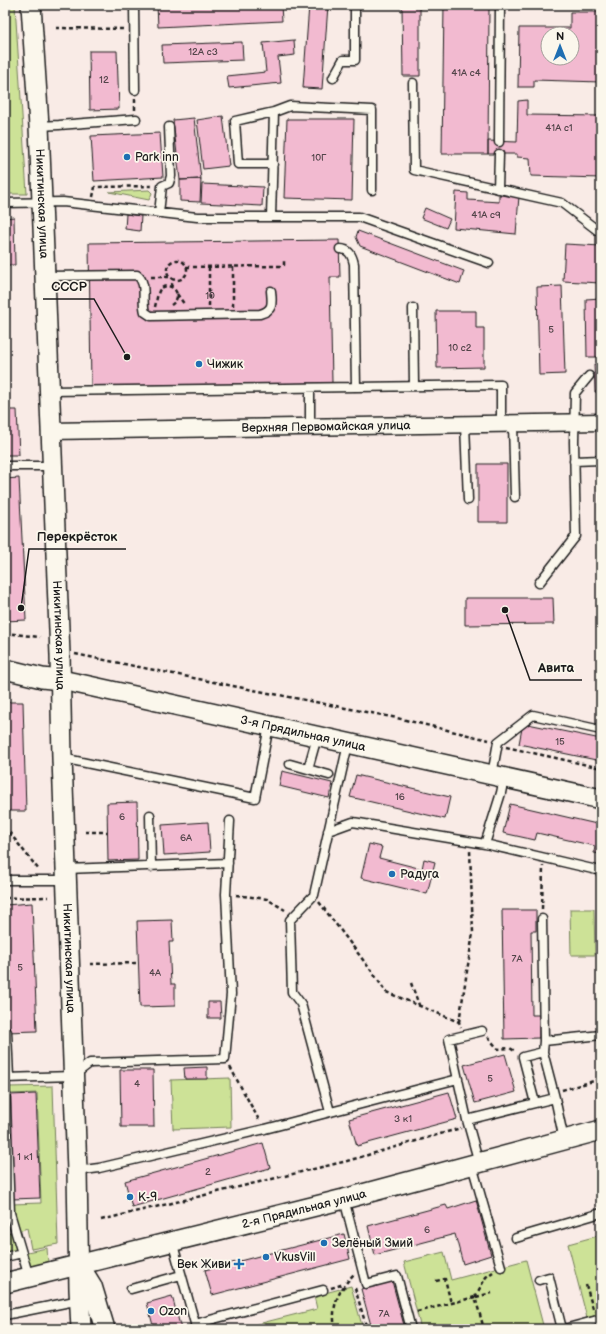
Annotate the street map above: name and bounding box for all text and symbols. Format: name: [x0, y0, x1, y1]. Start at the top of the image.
north arrow: [540, 26, 580, 66]
text: N: [556, 30, 564, 43]
house number: 12А с3: [188, 46, 218, 58]
house number: 41А с4: [451, 67, 481, 79]
house number: 12: [99, 74, 109, 86]
house number: 41А с1: [545, 122, 573, 134]
street label: Никитинская улица: [32, 148, 52, 259]
place label: Park inn: [135, 150, 179, 165]
marker: Park inn: [122, 152, 132, 162]
house number: 10Г: [311, 152, 327, 164]
house number: 41А с9: [471, 209, 501, 221]
callout: СССР: [43, 274, 94, 299]
text: СССР: [51, 279, 87, 295]
house number: 10: [205, 290, 215, 302]
house number: 5: [548, 324, 554, 336]
house number: 10 с2: [448, 342, 472, 354]
place label: Чижик: [207, 357, 244, 372]
marker: Чижик: [194, 359, 204, 369]
street label: Верхняя Первомайская улица: [241, 418, 411, 435]
callout: Перекрёсток: [29, 524, 126, 549]
text: Перекрёсток: [37, 529, 118, 545]
street label: Никитинская улица: [50, 580, 68, 691]
callout: Авита: [530, 655, 582, 680]
text: Авита: [537, 660, 574, 676]
street label: 3-я Прядильная улица: [239, 712, 367, 754]
house number: 15: [555, 736, 565, 748]
house number: 16: [395, 791, 405, 803]
house number: 6: [119, 811, 125, 823]
house number: 6А: [180, 832, 193, 844]
place label: Радуга: [400, 867, 439, 882]
marker: Радуга: [387, 869, 397, 879]
street label: Никитинская улица: [60, 903, 79, 1013]
house number: 7А: [512, 953, 523, 965]
house number: 5: [17, 962, 23, 974]
house number: 4А: [149, 967, 162, 979]
house number: 5: [487, 1073, 493, 1085]
house number: 4: [134, 1078, 140, 1090]
house number: 3 к1: [394, 1113, 412, 1125]
house number: 1 к1: [17, 1151, 33, 1163]
house number: 2: [205, 1166, 211, 1178]
street label: 2-я Прядильная улица: [240, 1186, 368, 1232]
place label: К-9: [138, 1190, 157, 1205]
marker: К-9: [125, 1192, 135, 1202]
house number: 6: [424, 1224, 430, 1236]
place label: Зелёный Змий: [332, 1236, 413, 1251]
marker: Зелёный Змий: [319, 1238, 329, 1248]
place label: VkusVill: [274, 1250, 315, 1265]
marker: VkusVill: [261, 1252, 271, 1262]
place label: Век Живи: [177, 1257, 231, 1272]
marker: Век Живи: [234, 1259, 244, 1269]
place label: Ozon: [159, 1304, 187, 1319]
marker: Ozon: [146, 1306, 156, 1316]
house number: 7А: [379, 1308, 390, 1320]

